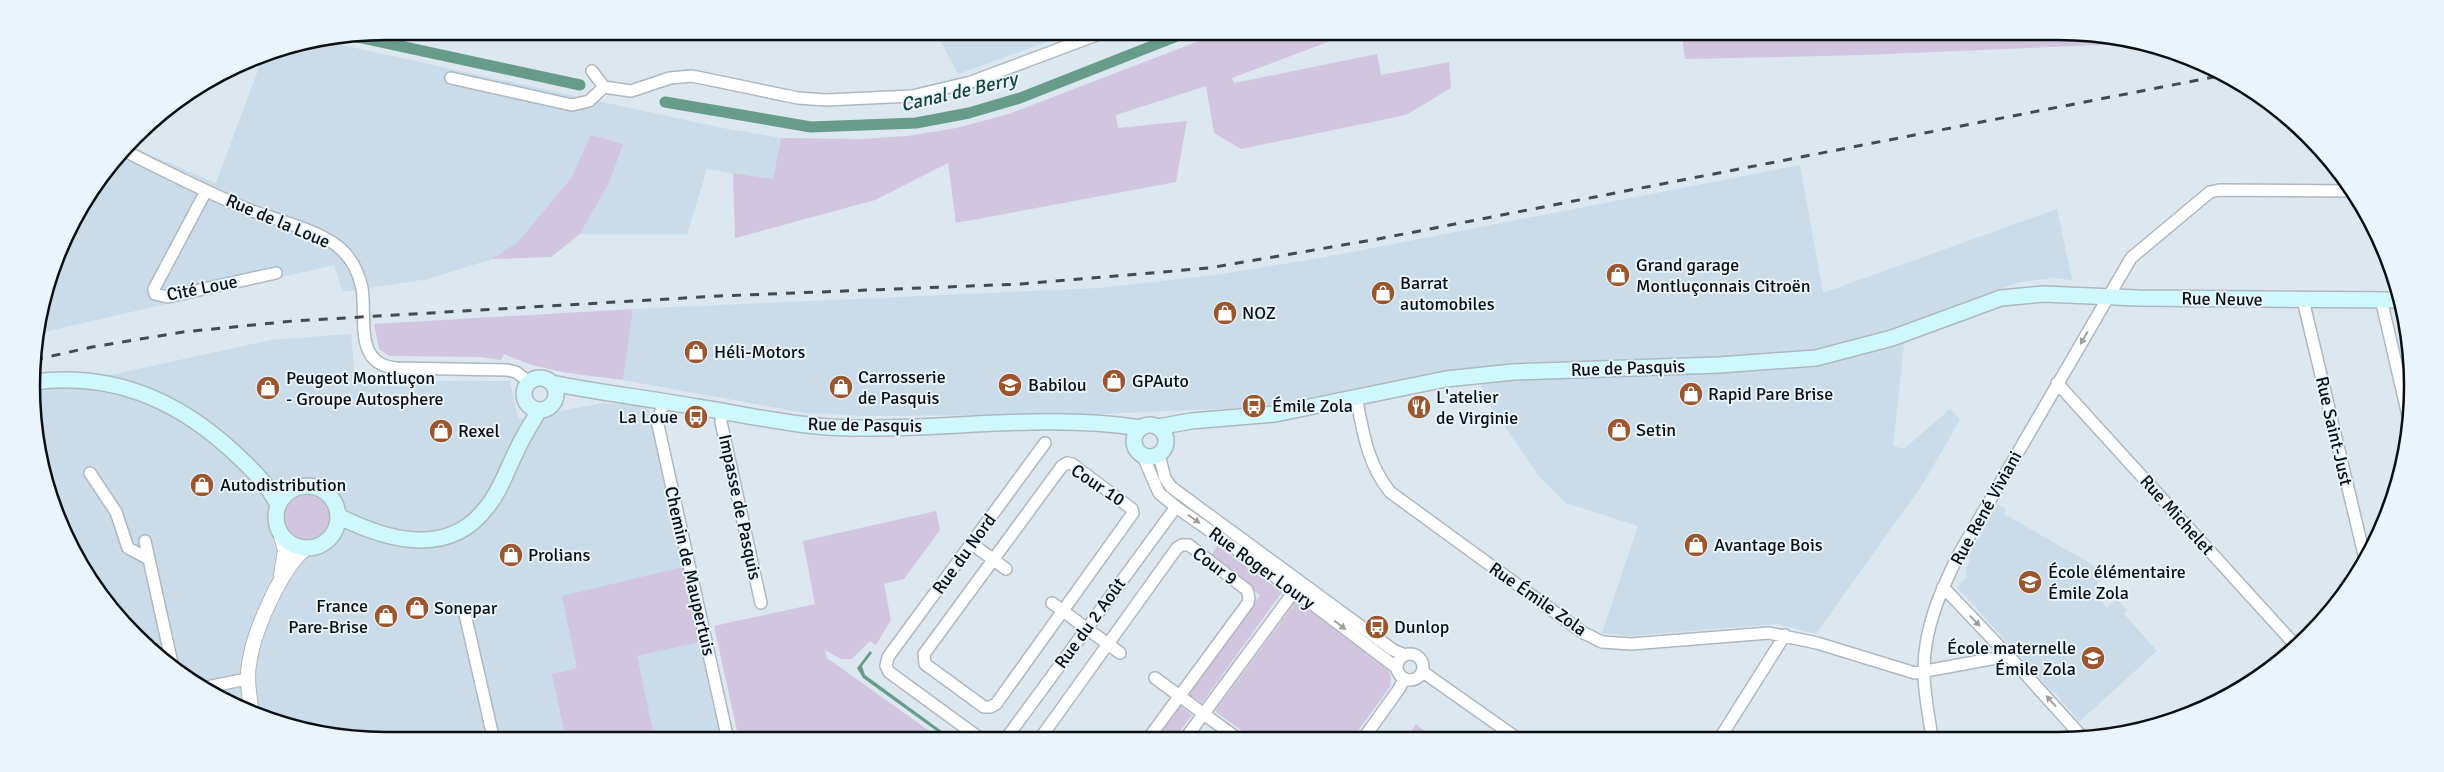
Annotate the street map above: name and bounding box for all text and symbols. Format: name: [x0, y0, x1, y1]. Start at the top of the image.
water label: Canal de Berry: [898, 66, 1022, 117]
street label: Rue de la Loue: [223, 189, 333, 253]
place label: Grand garage Montluçonnais Citroën: [1636, 254, 1811, 297]
shop icon: Grand garage Montluçonnais Citroën: [1605, 262, 1631, 288]
street label: Cité Loue: [165, 270, 239, 306]
place label: Barrat automobiles: [1400, 272, 1495, 315]
shop icon: Barrat automobiles: [1370, 280, 1396, 306]
street label: Rue Neuve: [2181, 287, 2263, 311]
shop icon: NOZ: [1212, 300, 1238, 326]
place label: NOZ: [1242, 302, 1276, 324]
one-way arrow: [2079, 332, 2088, 345]
shop icon: Héli-Motors: [683, 339, 709, 365]
place label: Héli-Motors: [714, 341, 805, 363]
street label: Rue de Pasquis: [1570, 355, 1686, 381]
place label: Carrosserie de Pasquis: [858, 366, 946, 409]
place label: Peugeot Montluçon - Groupe Autosphere: [286, 367, 444, 410]
shop icon: GPAuto: [1101, 368, 1127, 394]
place label: GPAuto: [1132, 370, 1189, 392]
school or university icon: Babilou: [997, 372, 1023, 398]
shop icon: Carrosserie de Pasquis: [828, 374, 854, 400]
place label: Babilou: [1028, 374, 1087, 396]
street label: Rue Saint-Just: [2311, 374, 2357, 488]
shop icon: Peugeot Montluçon - Groupe Autosphere: [255, 375, 281, 401]
shop icon: Rapid Pare Brise: [1678, 381, 1704, 407]
place label: Rapid Pare Brise: [1708, 383, 1833, 405]
place label: L'atelier de Virginie: [1436, 386, 1518, 429]
bus stop icon: Émile Zola: [1241, 393, 1267, 419]
restaurant icon: L'atelier de Virginie: [1406, 394, 1432, 420]
place label: Émile Zola: [1272, 395, 1353, 417]
bus stop icon: La Loue: [683, 404, 709, 430]
place label: La Loue: [619, 406, 678, 428]
street label: Rue de Pasquis: [808, 413, 923, 437]
shop icon: Setin: [1606, 417, 1632, 443]
shop icon: Rexel: [428, 418, 454, 444]
place label: Setin: [1636, 419, 1676, 441]
place label: Rexel: [458, 420, 500, 442]
street label: Impasse de Pasquis: [714, 432, 766, 582]
street label: Rue René Viviani: [1946, 447, 2026, 569]
street label: Cour 10: [1067, 459, 1129, 511]
street label: Rue Michelet: [2135, 470, 2219, 560]
shop icon: Autodistribution: [189, 472, 215, 498]
place label: Autodistribution: [220, 474, 346, 496]
street label: Chemin de Maupertuis: [660, 484, 720, 658]
street label: Rue du Nord: [927, 509, 1001, 599]
one-way arrow: [1187, 514, 1201, 524]
street label: Rue Roger Loury: [1205, 522, 1320, 614]
shop icon: Avantage Bois: [1683, 532, 1709, 558]
place label: Avantage Bois: [1714, 534, 1823, 556]
shop icon: Prolians: [498, 542, 524, 568]
street label: Cour 9: [1188, 542, 1242, 590]
place label: Prolians: [528, 544, 591, 566]
street label: Rue Émile Zola: [1485, 557, 1591, 641]
place label: École élémentaire Émile Zola: [2048, 561, 2186, 604]
school or university icon: École élémentaire Émile Zola: [2017, 569, 2043, 595]
street label: Rue du 2 Août: [1050, 573, 1130, 673]
place label: France Pare-Brise: [288, 595, 368, 638]
shop icon: Sonepar: [404, 595, 430, 621]
place label: Sonepar: [434, 597, 498, 619]
shop icon: France Pare-Brise: [373, 603, 399, 629]
bus stop icon: Dunlop: [1364, 614, 1390, 640]
one-way arrow: [1969, 615, 1981, 627]
place label: Dunlop: [1394, 616, 1449, 638]
one-way arrow: [1333, 619, 1346, 630]
place label: École maternelle Émile Zola: [1947, 637, 2076, 680]
school or university icon: École maternelle Émile Zola: [2080, 645, 2106, 671]
one-way arrow: [2045, 696, 2057, 708]

